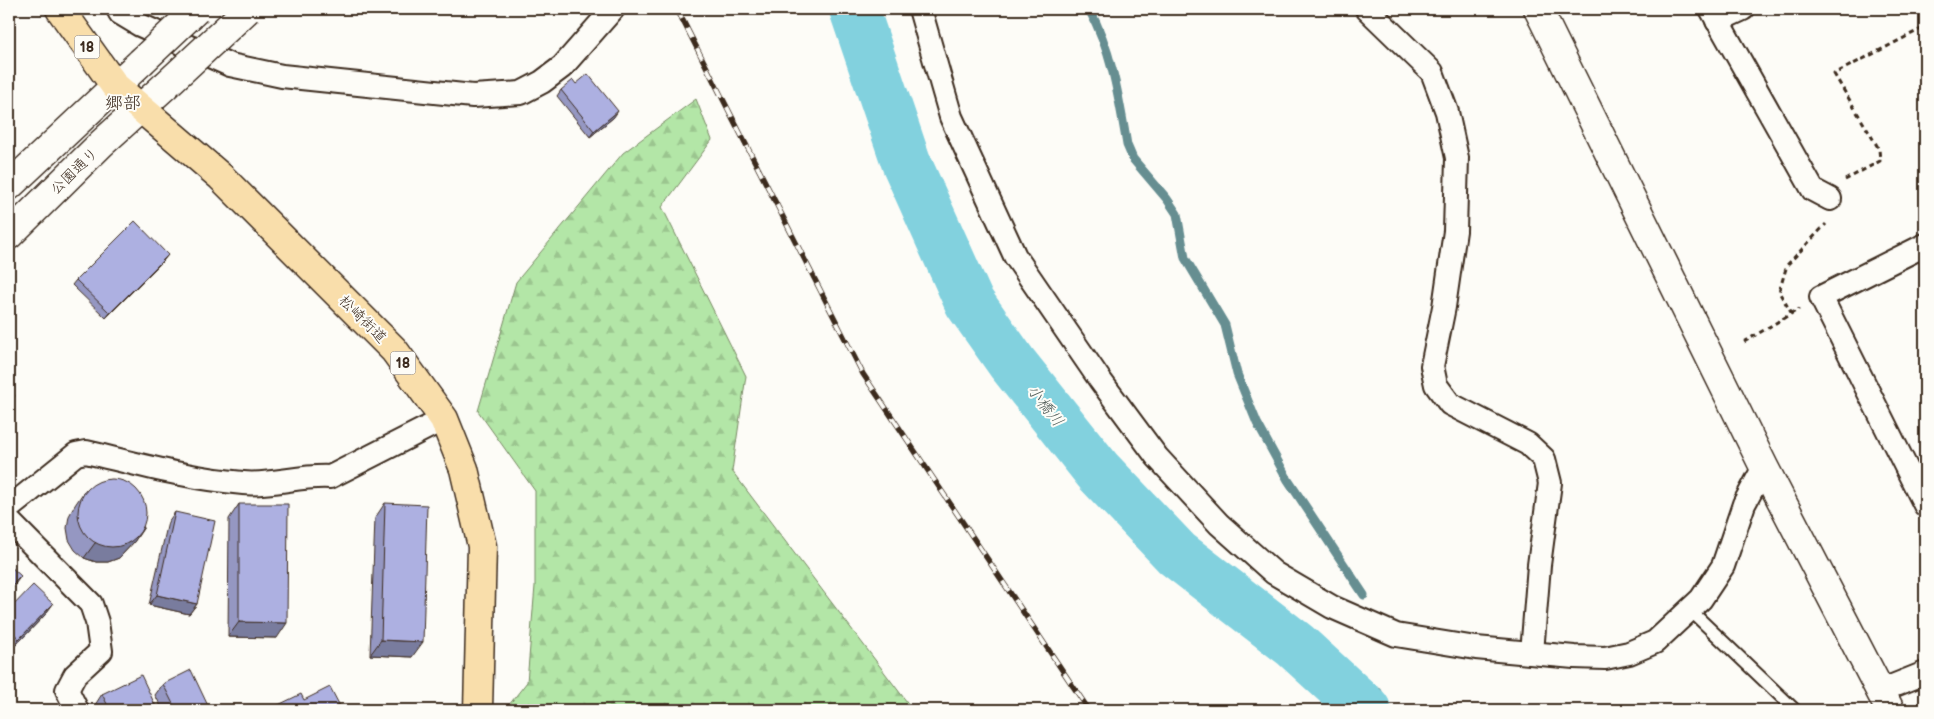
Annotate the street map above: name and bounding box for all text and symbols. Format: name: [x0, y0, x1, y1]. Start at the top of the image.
road number: 18: [74, 36, 100, 58]
district label: 郷部: [105, 93, 141, 114]
street label: 公園通り: [46, 144, 103, 199]
street label: 松崎街道: [335, 291, 391, 347]
road number: 18: [390, 352, 416, 374]
water label: 小橋川: [1023, 381, 1067, 431]

